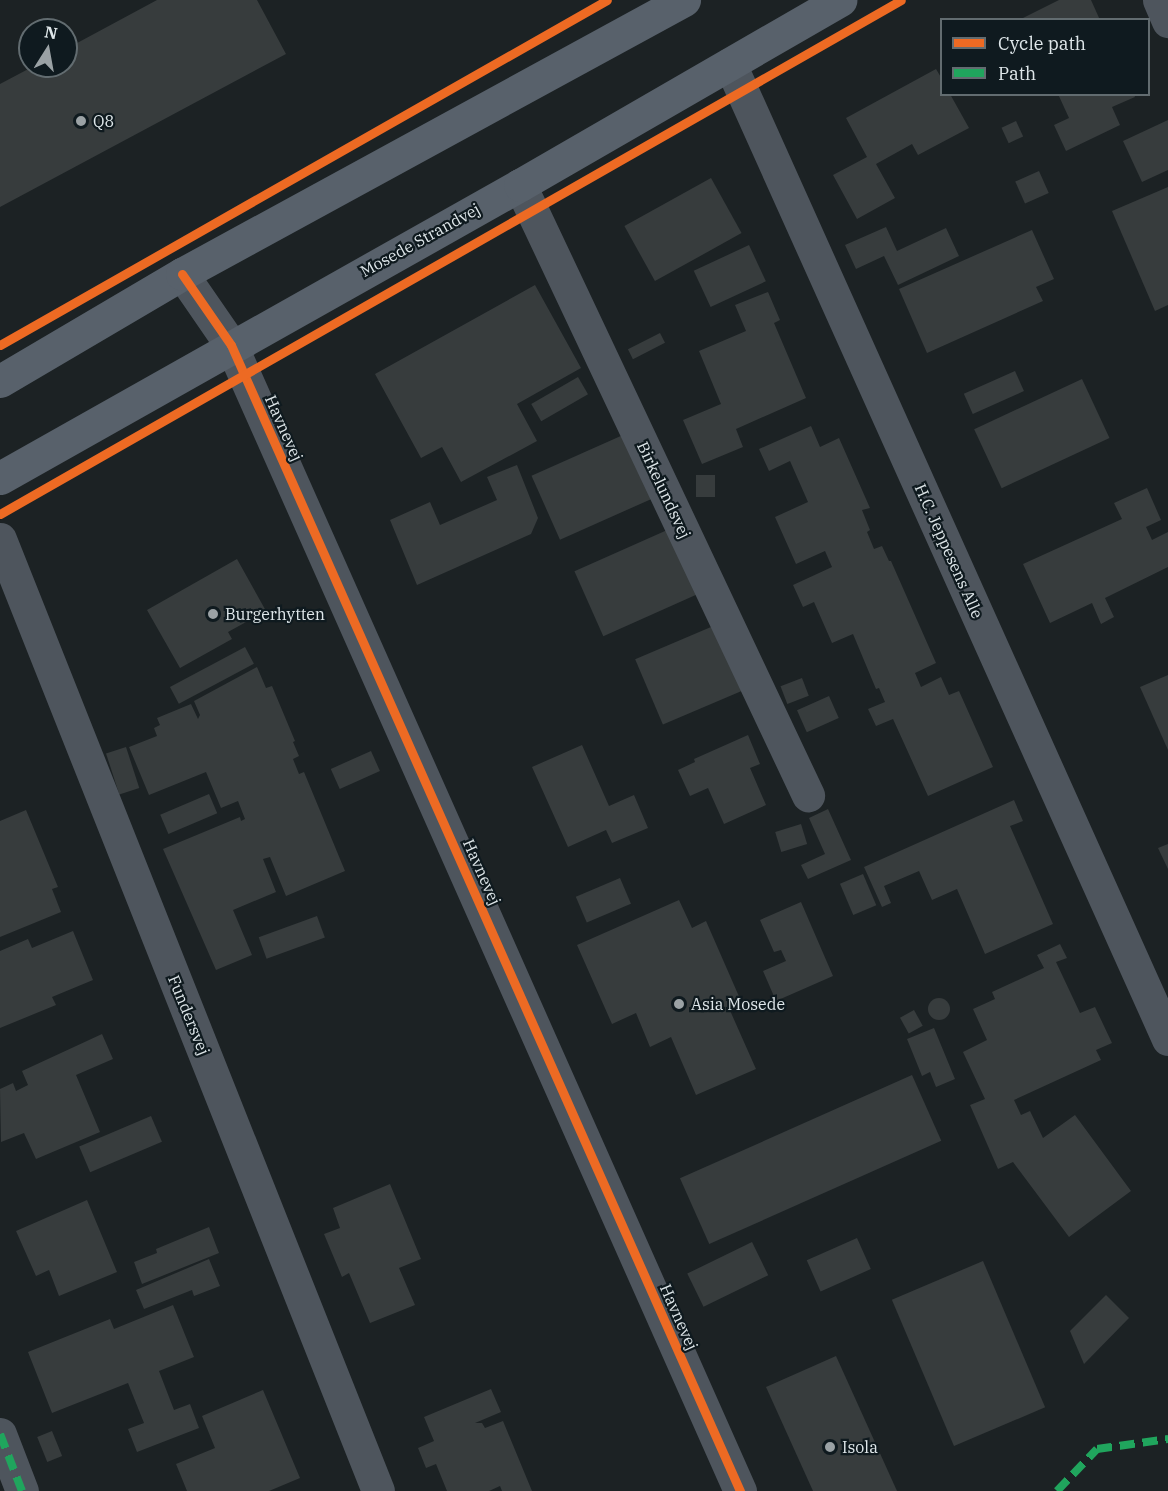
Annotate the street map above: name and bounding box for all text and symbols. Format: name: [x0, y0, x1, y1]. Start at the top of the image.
north arrow: [18, 18, 78, 78]
legend: [940, 18, 1150, 96]
text: N: [43, 21, 59, 43]
text: Cycle path: [998, 32, 1086, 55]
text: Path: [998, 62, 1036, 85]
place label: Q8: [93, 111, 114, 131]
marker: Q8: [74, 114, 88, 128]
street label: Mosede Strandvej: [357, 199, 483, 281]
street label: Havnevej: [261, 392, 307, 464]
street label: Birkelundsvej: [633, 439, 695, 541]
street label: H.C. Jeppesens Alle: [911, 481, 987, 621]
place label: Burgerhytten: [225, 604, 325, 624]
marker: Burgerhytten: [206, 607, 220, 621]
street label: Havnevej: [459, 836, 505, 908]
street label: Fundersvej: [164, 972, 214, 1058]
place label: Asia Mosede: [691, 994, 785, 1014]
marker: Asia Mosede: [672, 997, 686, 1011]
street label: Havnevej: [656, 1281, 702, 1353]
place label: Isola: [842, 1437, 878, 1457]
marker: Isola: [823, 1440, 837, 1454]

